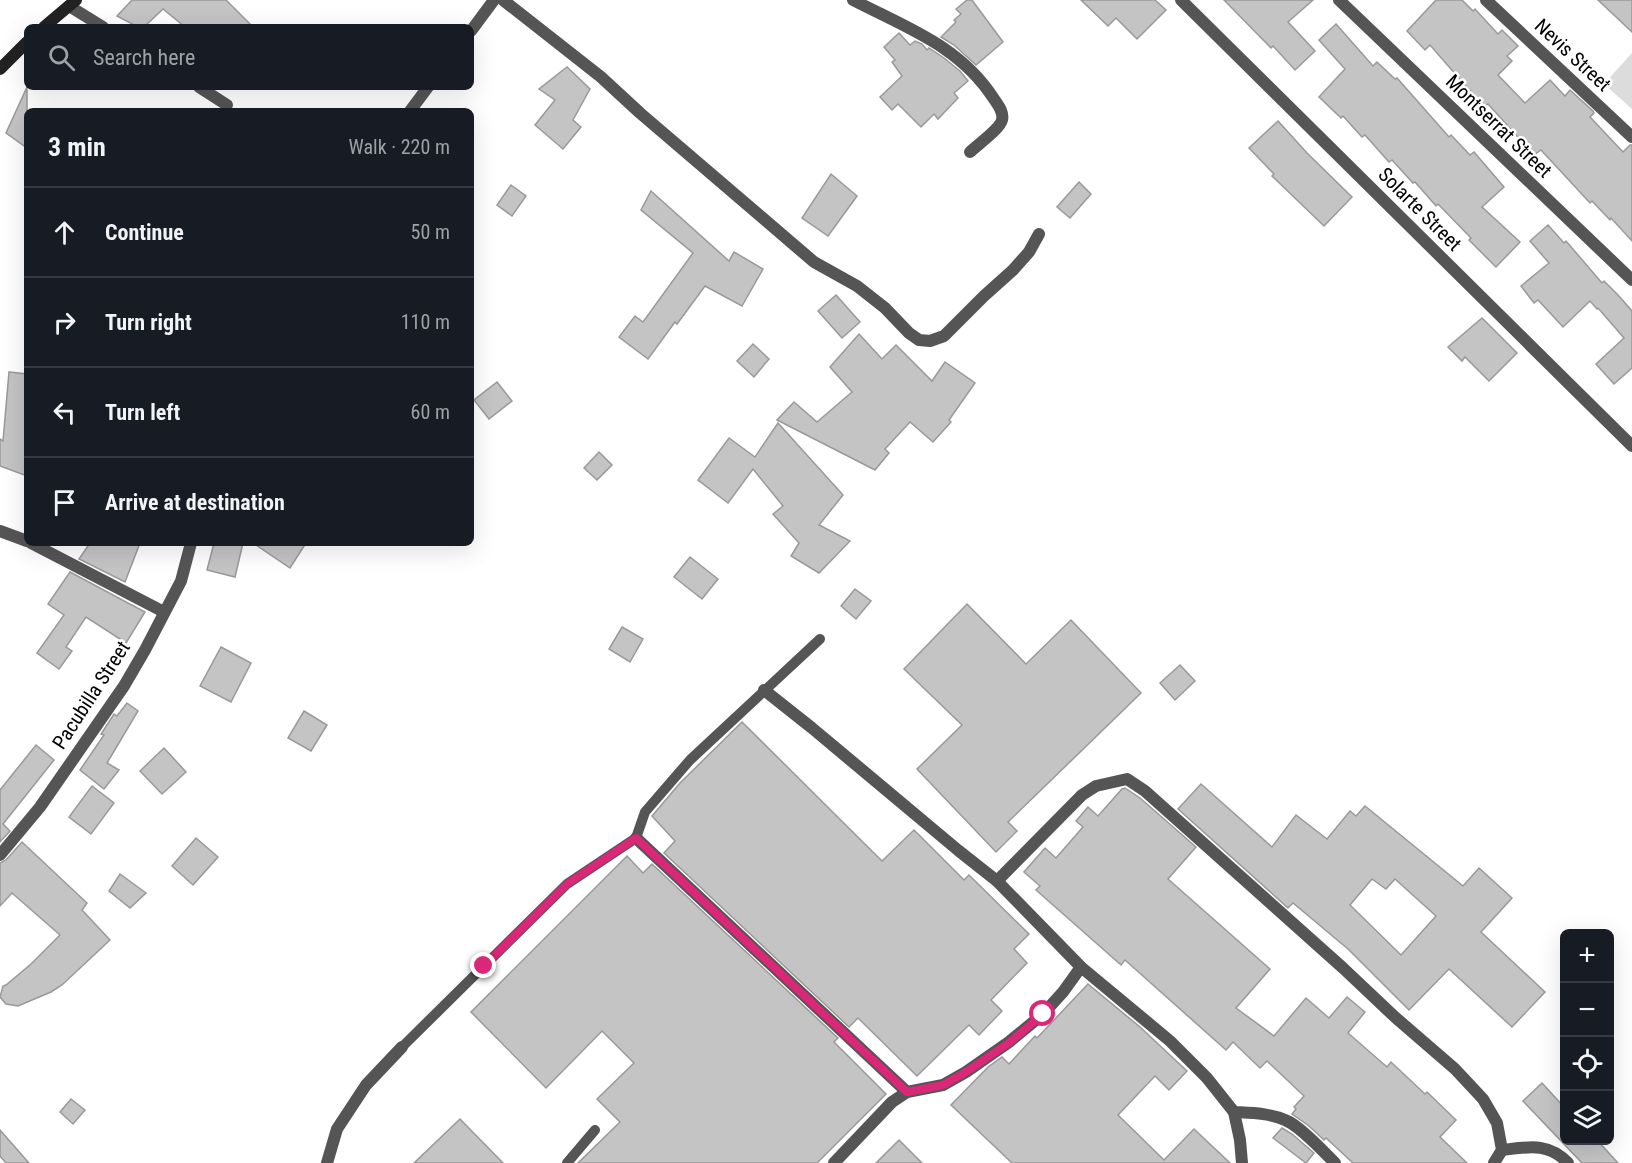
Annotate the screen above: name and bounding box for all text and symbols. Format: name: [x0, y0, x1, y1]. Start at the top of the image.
street label: Nevis Street: [1530, 14, 1616, 96]
search box: [24, 24, 474, 90]
icon: search: [45, 41, 78, 74]
text: Search here: [93, 45, 195, 70]
street label: Montserrat Street: [1441, 69, 1557, 183]
text: 3 min: [48, 132, 106, 162]
text: Walk · 220 m: [349, 135, 450, 159]
street label: Solarte Street: [1373, 162, 1467, 256]
icon: ahead: [48, 216, 81, 249]
text: Continue: [105, 220, 184, 245]
text: 50 m: [411, 220, 450, 244]
icon: right: [48, 306, 81, 339]
text: Turn right: [105, 310, 192, 335]
text: 110 m: [401, 310, 450, 334]
icon: left: [48, 396, 81, 429]
text: Turn left: [105, 400, 180, 425]
text: 60 m: [411, 400, 450, 424]
icon: arrive: [48, 486, 81, 519]
text: Arrive at destination: [105, 490, 285, 515]
street label: Pacubilla Street: [47, 636, 135, 754]
map controls: [1560, 929, 1614, 1145]
button: +: [1560, 929, 1614, 983]
route end: [470, 952, 496, 978]
button: −: [1560, 983, 1614, 1037]
route start: [1029, 1000, 1055, 1026]
button: locate: [1560, 1037, 1614, 1091]
button: layers: [1560, 1091, 1614, 1145]

